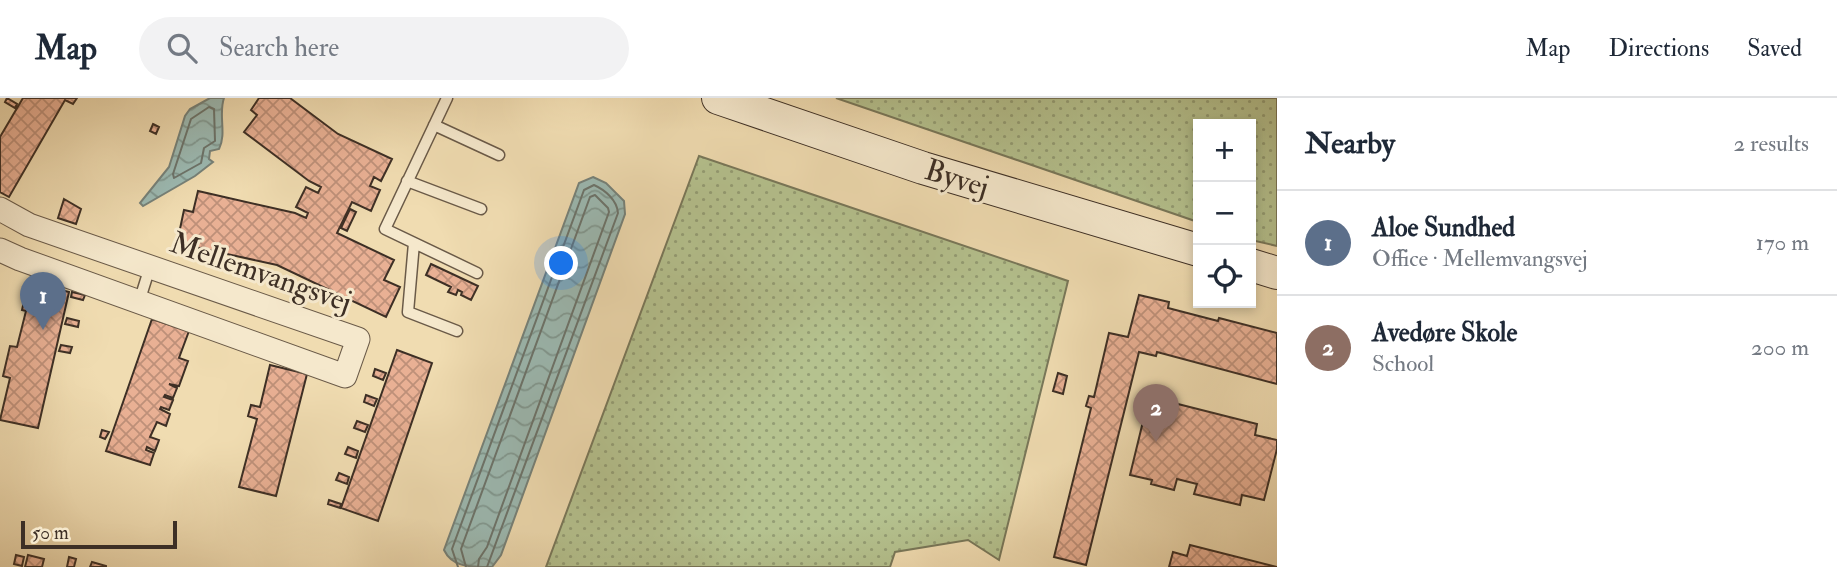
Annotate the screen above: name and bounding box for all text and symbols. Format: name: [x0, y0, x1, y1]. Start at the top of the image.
search box: [139, 17, 629, 80]
text: Map: [35, 28, 97, 69]
icon: search: [163, 29, 201, 67]
text: Search here: [219, 32, 339, 64]
text: Map: [1525, 33, 1570, 64]
text: Directions: [1608, 33, 1709, 64]
text: Saved: [1747, 33, 1802, 64]
map controls: [1193, 119, 1256, 308]
button: +: [1193, 119, 1256, 182]
text: Nearby: [1305, 125, 1395, 162]
text: 2 results: [1734, 129, 1809, 158]
street label: Byvej: [920, 151, 993, 206]
button: −: [1193, 182, 1256, 245]
text: Aloe Sundhed: [1372, 212, 1515, 244]
street label: Mellemvangsvej: [165, 224, 356, 321]
text: 1: [1324, 228, 1332, 257]
text: 170 m: [1756, 228, 1809, 257]
text: Office · Mellemvangsvej: [1372, 244, 1588, 273]
button: locate: [1193, 245, 1256, 308]
your location: [544, 246, 578, 280]
pin: 1: [20, 272, 66, 330]
text: Avedøre Skole: [1372, 317, 1517, 349]
text: 2: [1322, 333, 1334, 362]
text: 200 m: [1751, 333, 1809, 362]
text: School: [1372, 349, 1434, 378]
pin: 2: [1133, 384, 1179, 442]
scale bar: [21, 518, 177, 550]
text: 50 m: [32, 521, 69, 545]

